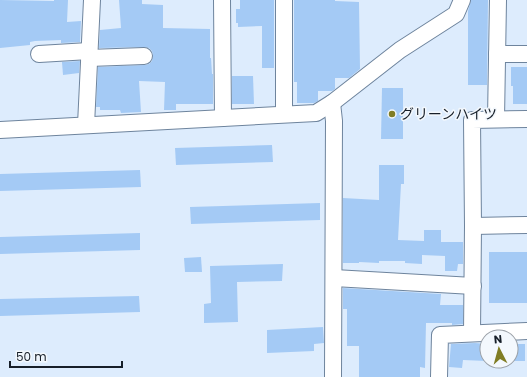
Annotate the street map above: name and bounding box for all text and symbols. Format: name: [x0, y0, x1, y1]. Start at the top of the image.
place label: グリーンハイツ: [400, 104, 497, 124]
marker: グリーンハイツ: [387, 109, 397, 119]
north arrow: [479, 329, 519, 369]
text: N: [493, 331, 503, 347]
scale bar: [10, 343, 122, 369]
text: 50 m: [16, 348, 47, 365]

